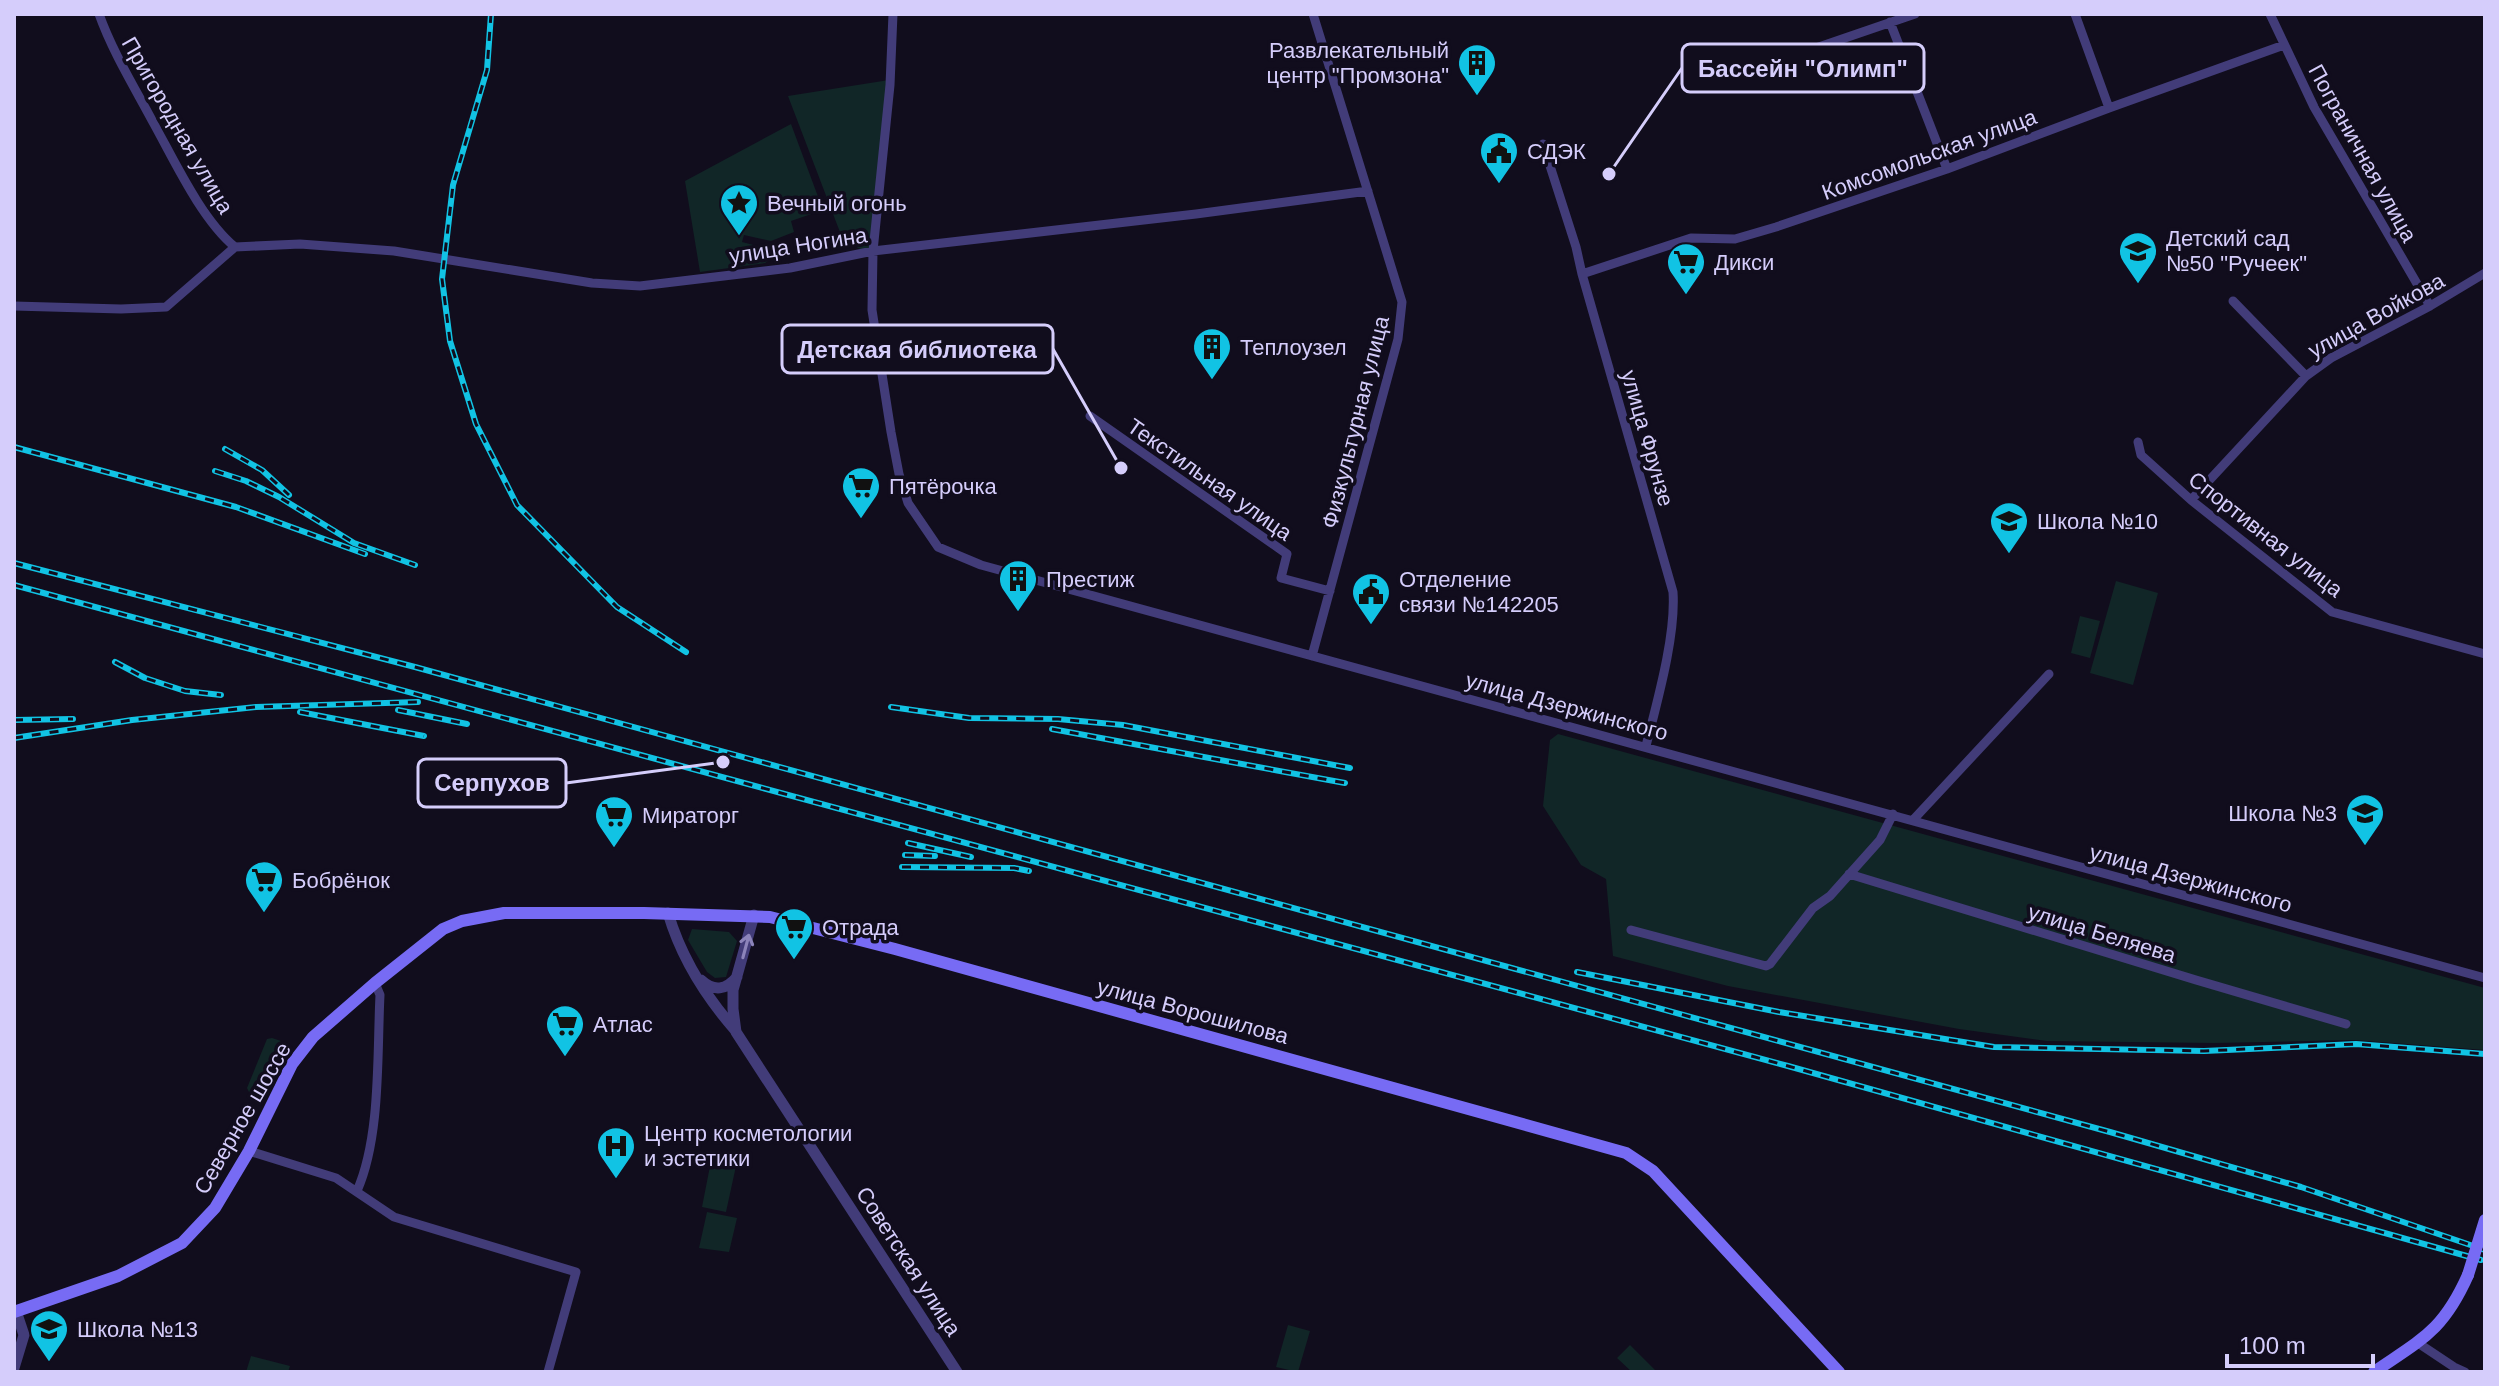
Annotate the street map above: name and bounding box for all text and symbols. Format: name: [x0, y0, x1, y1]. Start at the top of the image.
street label: Пригородная улица: [117, 32, 239, 219]
place label: Развлекательный центр "Промзона": [1267, 38, 1449, 88]
building icon: Развлекательный центр "Промзона": [1456, 42, 1498, 97]
callout: Бассейн "Олимп": [1682, 44, 1924, 92]
text: Бассейн "Олимп": [1698, 55, 1908, 82]
street label: Пограничная улица: [2303, 60, 2422, 247]
street label: Комсомольская улица: [1818, 104, 2041, 205]
public building icon: СДЭК: [1478, 130, 1520, 185]
place label: СДЭК: [1527, 139, 1586, 164]
place icon: Вечный огонь: [718, 182, 760, 237]
place label: Вечный огонь: [767, 191, 907, 216]
street label: улица Ногина: [727, 222, 870, 269]
place label: Детский сад №50 "Ручеек": [2166, 226, 2307, 276]
school or university icon: Детский сад №50 "Ручеек": [2117, 230, 2159, 285]
supermarket icon: Дикси: [1665, 241, 1707, 296]
place label: Дикси: [1714, 250, 1774, 275]
street label: улица Войкова: [2304, 267, 2449, 363]
street label: Физкультурная улица: [1317, 312, 1394, 531]
callout: Детская библиотека: [782, 325, 1053, 373]
building icon: Теплоузел: [1191, 326, 1233, 381]
place label: Теплоузел: [1240, 335, 1347, 360]
text: Детская библиотека: [797, 336, 1037, 363]
street label: улица Фрунзе: [1616, 367, 1679, 509]
street label: Текстильная улица: [1123, 413, 1297, 546]
supermarket icon: Пятёрочка: [840, 465, 882, 520]
street label: Спортивная улица: [2184, 466, 2348, 603]
place label: Пятёрочка: [889, 474, 998, 499]
school or university icon: Школа №10: [1988, 500, 2030, 555]
place label: Школа №10: [2037, 509, 2158, 534]
building icon: Престиж: [997, 558, 1039, 613]
place label: Престиж: [1046, 567, 1135, 592]
place label: Отделение связи №142205: [1399, 567, 1559, 617]
public building icon: Отделение связи №142205: [1350, 571, 1392, 626]
street label: улица Дзержинского: [1463, 667, 1671, 746]
callout: Серпухов: [418, 759, 566, 807]
text: Серпухов: [434, 769, 550, 796]
school or university icon: Школа №3: [2344, 792, 2386, 847]
supermarket icon: Мираторг: [593, 794, 635, 849]
place label: Школа №3: [2228, 801, 2337, 826]
place label: Мираторг: [642, 803, 739, 828]
street label: улица Дзержинского: [2087, 839, 2295, 918]
supermarket icon: Бобрёнок: [243, 859, 285, 914]
place label: Бобрёнок: [292, 868, 390, 893]
street label: улица Беляева: [2025, 899, 2179, 968]
supermarket icon: Отрада: [773, 906, 815, 961]
place label: Отрада: [822, 915, 899, 940]
one-way arrow: [739, 934, 754, 960]
street label: улица Ворошилова: [1095, 974, 1292, 1049]
supermarket icon: Атлас: [544, 1003, 586, 1058]
place label: Атлас: [593, 1012, 653, 1037]
street label: Северное шоссе: [189, 1038, 296, 1198]
place label: Центр косметологии и эстетики: [644, 1121, 852, 1171]
hospital icon: Центр косметологии и эстетики: [595, 1125, 637, 1180]
street label: Советская улица: [851, 1182, 967, 1341]
school or university icon: Школа №13: [28, 1308, 70, 1363]
place label: Школа №13: [77, 1317, 198, 1342]
scale bar: [2227, 1318, 2373, 1368]
text: 100 m: [2239, 1332, 2306, 1359]

